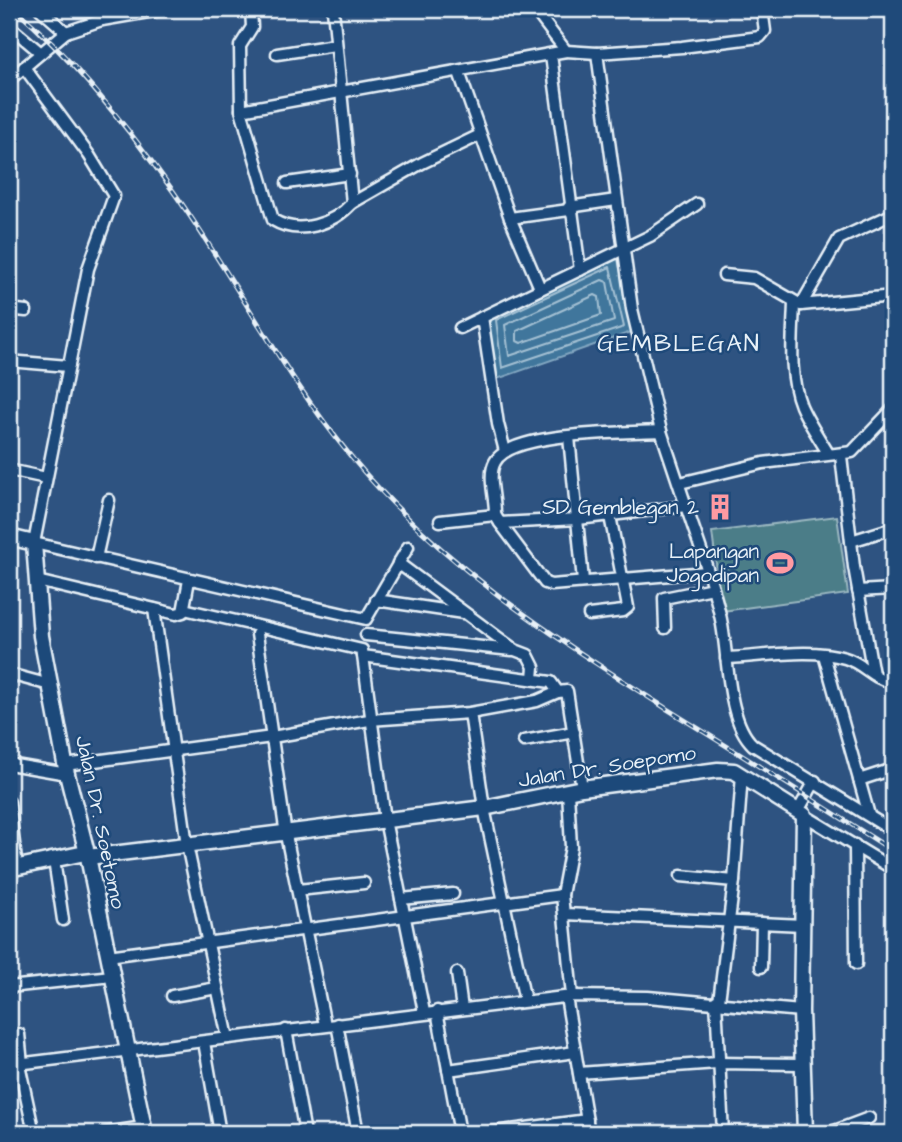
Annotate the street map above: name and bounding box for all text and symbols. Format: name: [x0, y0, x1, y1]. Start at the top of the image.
district label: GEMBLEGAN: [597, 327, 761, 361]
building icon: SD Gemblegan 2: [705, 492, 735, 522]
place label: SD Gemblegan 2: [542, 493, 699, 524]
place label: Lapangan Jogodipan: [667, 537, 759, 592]
sports icon: Lapangan Jogodipan: [765, 548, 795, 578]
street label: Jalan Dr. Soetomo: [68, 733, 133, 912]
street label: Jalan Dr. Soepomo: [516, 738, 698, 796]

